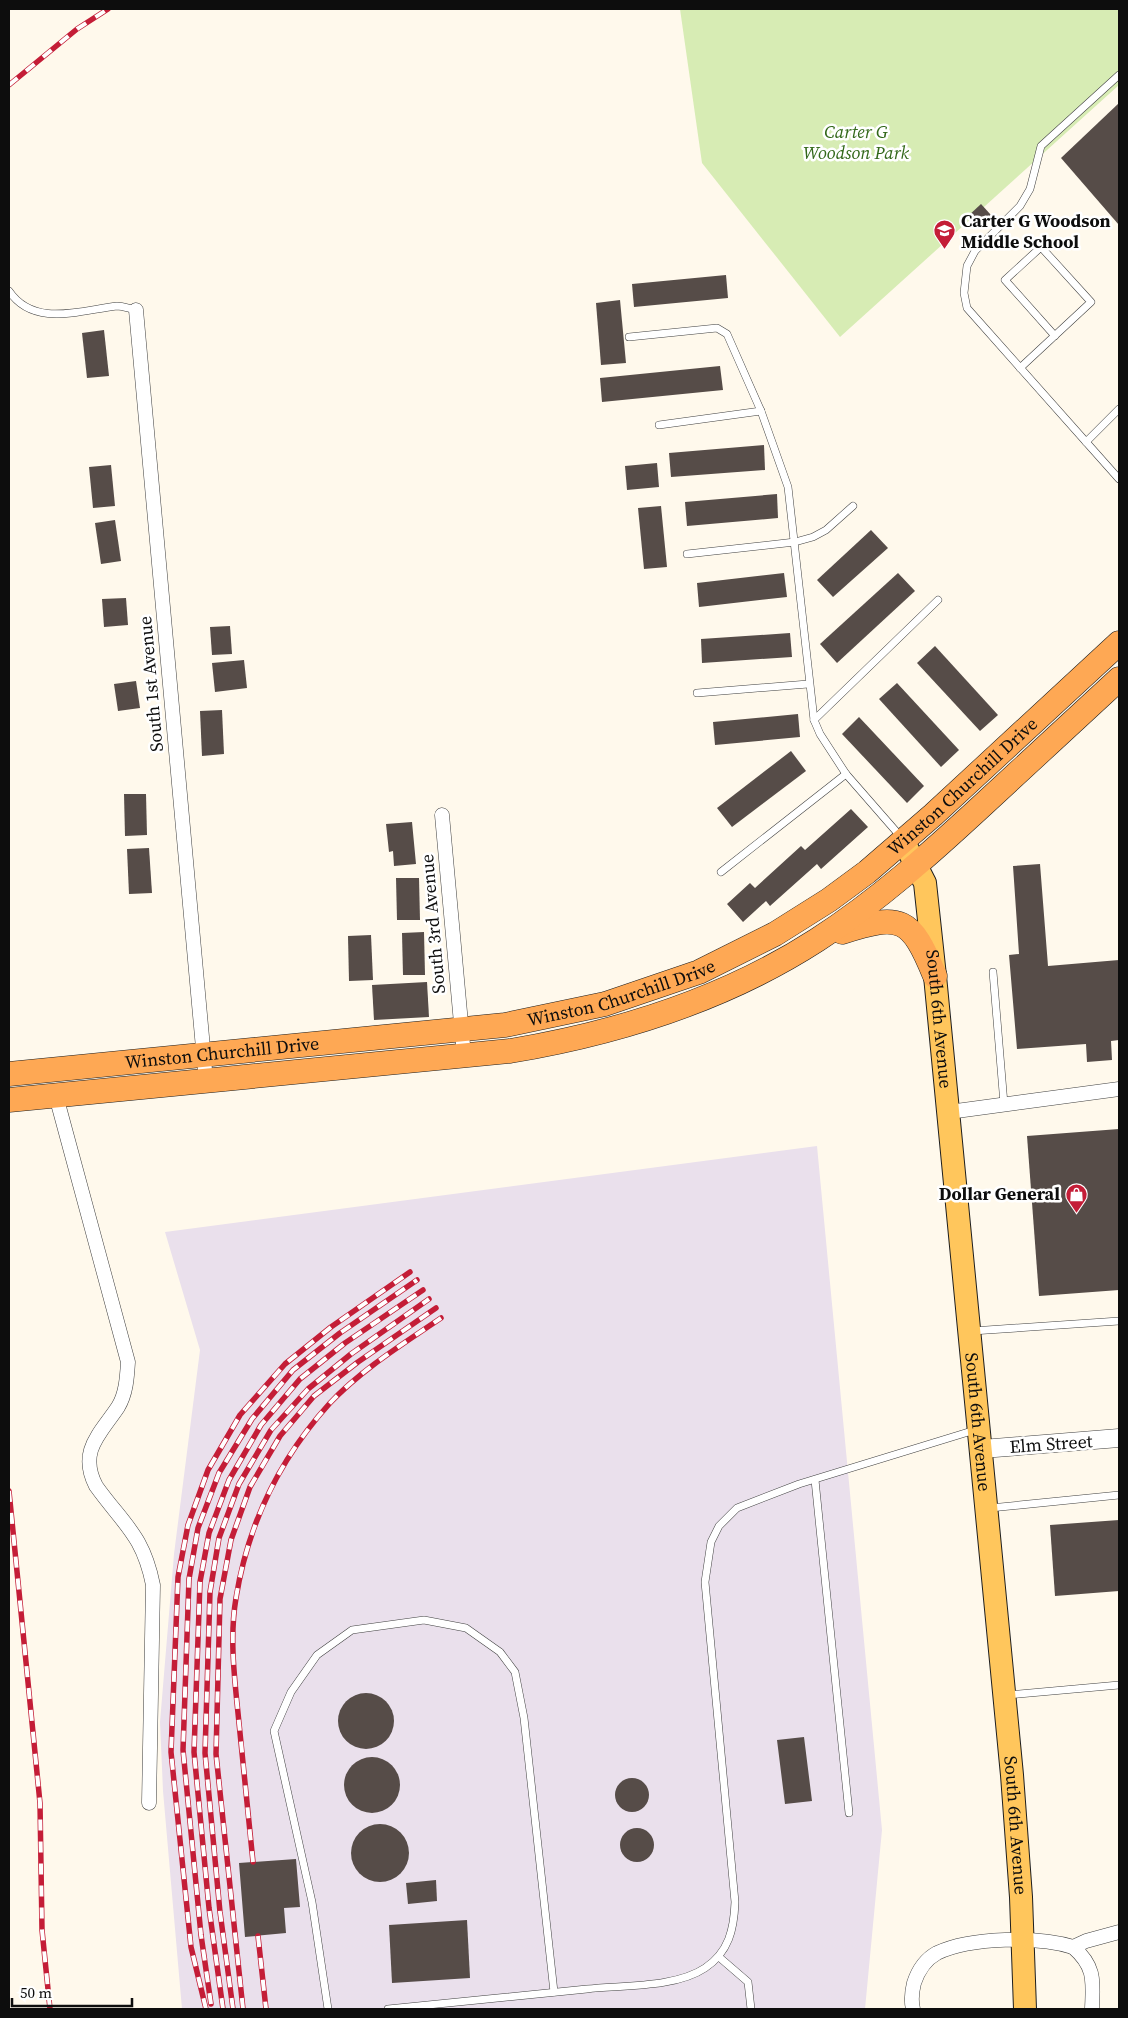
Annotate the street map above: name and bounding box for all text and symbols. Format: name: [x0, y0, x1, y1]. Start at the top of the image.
park label: Carter G Woodson Park: [803, 119, 910, 165]
place label: Carter G Woodson Middle School: [961, 208, 1111, 254]
school or university icon: Carter G Woodson Middle School: [933, 219, 957, 250]
street label: South 1st Avenue: [132, 615, 169, 753]
street label: Winston Churchill Drive: [882, 711, 1043, 861]
street label: South 3rd Avenue: [414, 853, 451, 995]
street label: South 6th Avenue: [920, 948, 959, 1089]
street label: Winston Churchill Drive: [525, 953, 719, 1032]
street label: Winston Churchill Drive: [124, 1030, 320, 1074]
place label: Dollar General: [939, 1181, 1060, 1206]
shop icon: Dollar General: [1064, 1182, 1088, 1213]
street label: South 6th Avenue: [959, 1351, 998, 1493]
street label: Elm Street: [1009, 1428, 1093, 1459]
street label: South 6th Avenue: [998, 1755, 1034, 1896]
scale bar: [12, 1976, 132, 2008]
text: 50 m: [20, 1982, 52, 2003]

